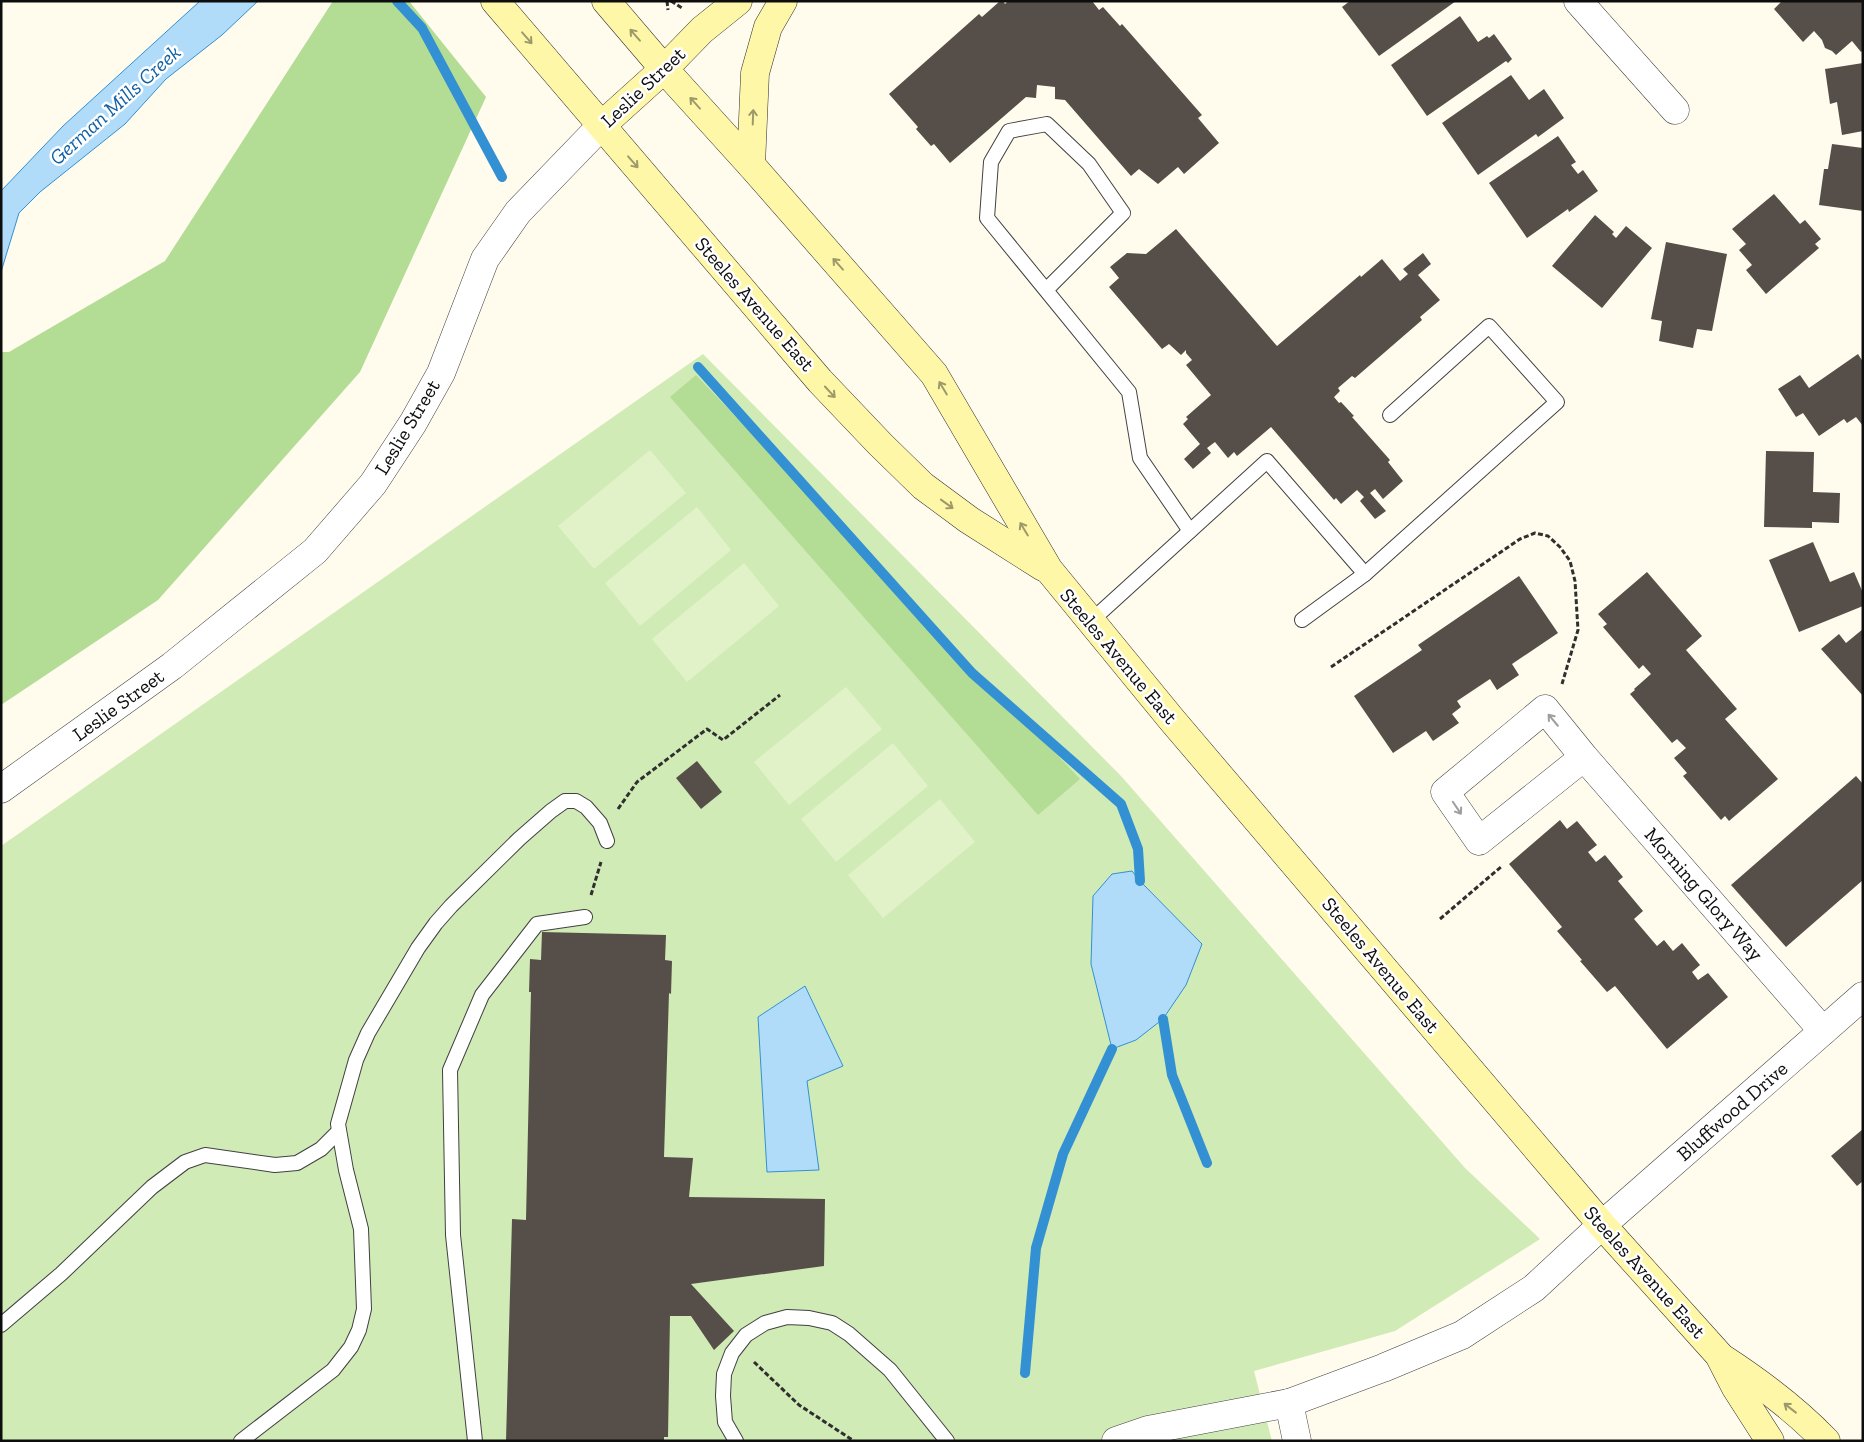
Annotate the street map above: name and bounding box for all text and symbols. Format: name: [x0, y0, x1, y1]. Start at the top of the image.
one-way arrow: [630, 29, 641, 42]
one-way arrow: [521, 32, 533, 45]
water label: German Mills Creek: [44, 39, 185, 170]
street label: Leslie Street: [596, 41, 691, 132]
one-way arrow: [689, 97, 701, 110]
one-way arrow: [748, 109, 758, 125]
one-way arrow: [628, 156, 639, 169]
street label: Steeles Avenue East: [690, 232, 820, 376]
one-way arrow: [832, 257, 844, 270]
street label: Leslie Street: [369, 375, 445, 479]
one-way arrow: [937, 381, 947, 395]
one-way arrow: [824, 385, 836, 398]
one-way arrow: [940, 499, 954, 509]
one-way arrow: [1018, 522, 1028, 536]
street label: Steeles Avenue East: [1055, 583, 1183, 729]
street label: Leslie Street: [68, 664, 169, 746]
one-way arrow: [1547, 713, 1559, 726]
one-way arrow: [1452, 801, 1462, 815]
street label: Morning Glory Way: [1640, 823, 1769, 966]
street label: Steeles Avenue East: [1317, 892, 1445, 1038]
street label: Bluffwood Drive: [1672, 1056, 1792, 1166]
street label: Steeles Avenue East: [1579, 1201, 1711, 1344]
one-way arrow: [1784, 1403, 1797, 1414]

